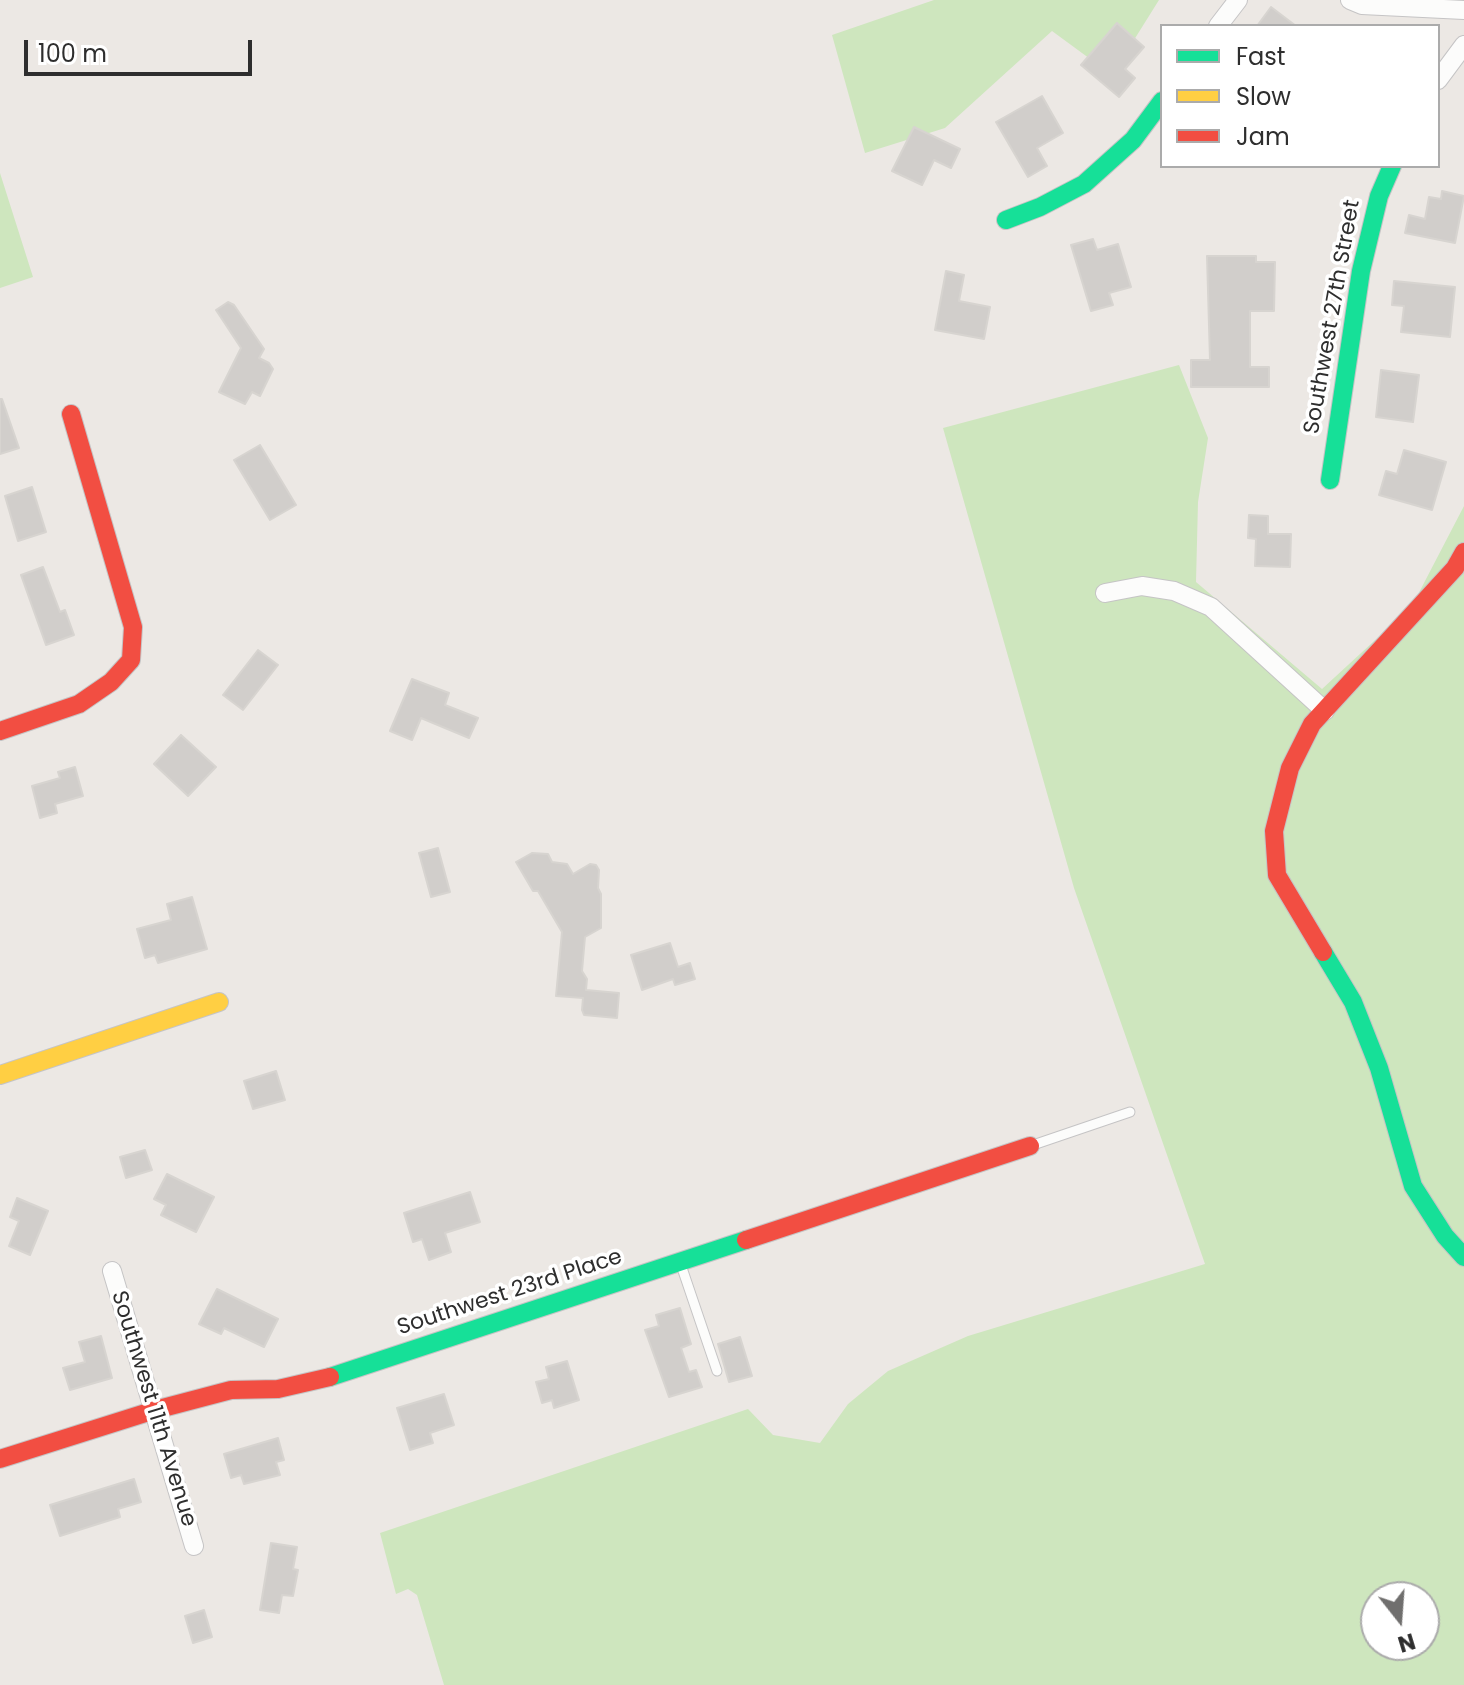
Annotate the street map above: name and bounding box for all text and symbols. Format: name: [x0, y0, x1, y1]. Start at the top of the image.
scale bar: [28, 24, 256, 74]
legend: [1160, 24, 1440, 168]
text: 100 m: [38, 37, 107, 70]
text: Fast: [1236, 40, 1286, 73]
text: Slow: [1236, 80, 1291, 113]
text: Jam: [1236, 120, 1290, 153]
street label: Southwest 27th Street: [1299, 198, 1367, 436]
street label: Southwest 23rd Place: [394, 1244, 626, 1342]
street label: Southwest 11th Avenue: [105, 1288, 201, 1530]
north arrow: [1360, 1581, 1440, 1661]
text: N: [1394, 1625, 1419, 1660]

